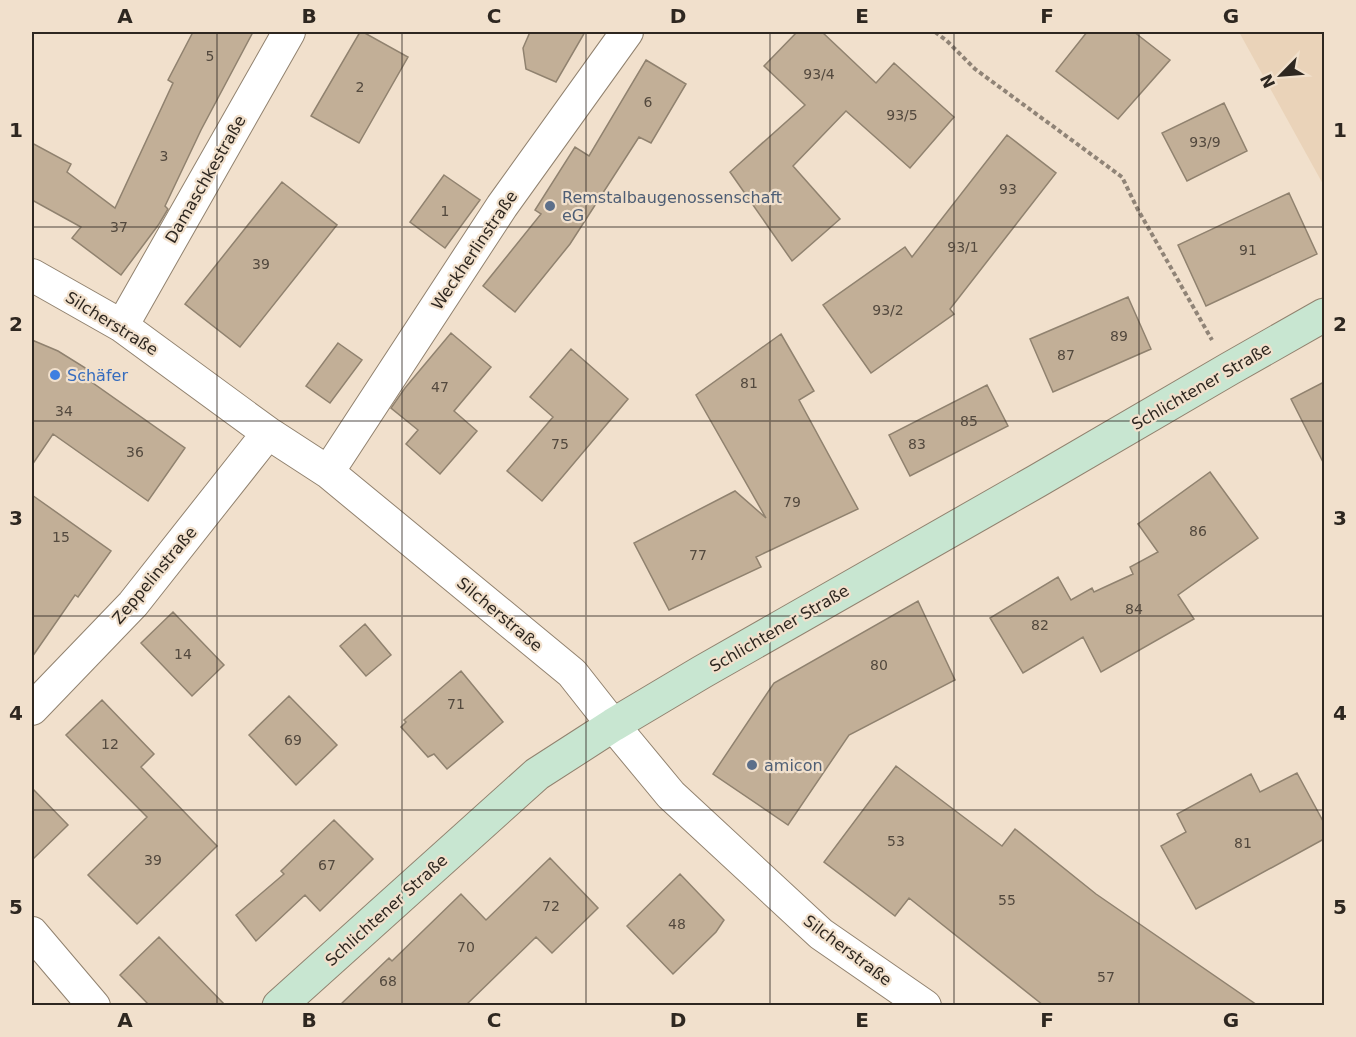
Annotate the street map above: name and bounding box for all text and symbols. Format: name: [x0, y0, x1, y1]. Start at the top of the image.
text: A: [117, 4, 133, 28]
text: B: [301, 4, 317, 28]
text: C: [487, 4, 501, 28]
text: D: [670, 4, 686, 28]
text: E: [855, 4, 869, 28]
text: F: [1040, 4, 1054, 28]
text: G: [1223, 4, 1239, 28]
north arrow: [1251, 45, 1311, 105]
house number: 5: [206, 48, 214, 64]
house number: 93/4: [803, 66, 835, 82]
text: N: [1256, 71, 1279, 91]
house number: 2: [356, 79, 364, 95]
house number: 6: [644, 94, 653, 110]
house number: 93/5: [886, 107, 918, 123]
street label: Damaschkestraße: [161, 112, 250, 246]
text: 1: [9, 118, 23, 142]
text: 1: [1333, 118, 1347, 142]
house number: 93/9: [1189, 134, 1221, 150]
house number: 3: [160, 148, 168, 164]
house number: 93: [999, 181, 1017, 197]
street label: Weckherlinstraße: [428, 187, 521, 313]
place label: Remstalbaugenossenschaft eG: [562, 188, 782, 225]
marker: Remstalbaugenossenschaft eG: [543, 199, 557, 213]
house number: 1: [441, 203, 449, 219]
house number: 37: [110, 219, 128, 235]
house number: 93/1: [947, 239, 979, 255]
house number: 91: [1239, 242, 1257, 258]
house number: 39: [252, 256, 270, 272]
street label: Silcherstraße: [62, 287, 161, 359]
house number: 93/2: [872, 302, 904, 318]
text: 2: [9, 312, 23, 336]
text: 2: [1333, 312, 1347, 336]
house number: 89: [1110, 328, 1128, 344]
street label: Schlichtener Straße: [1128, 339, 1274, 434]
house number: 87: [1057, 347, 1075, 363]
place label: Schäfer: [67, 366, 128, 385]
marker: Schäfer: [48, 368, 62, 382]
house number: 81: [740, 375, 758, 391]
house number: 47: [431, 379, 449, 395]
house number: 34: [55, 403, 73, 419]
house number: 85: [960, 413, 978, 429]
house number: 75: [551, 436, 569, 452]
house number: 83: [908, 436, 926, 452]
house number: 36: [126, 444, 144, 460]
house number: 79: [783, 494, 801, 510]
text: 3: [9, 506, 23, 530]
text: 3: [1333, 506, 1347, 530]
street label: Zeppelinstraße: [108, 523, 201, 628]
house number: 86: [1189, 523, 1207, 539]
house number: 15: [52, 529, 70, 545]
house number: 77: [689, 547, 707, 563]
street label: Silcherstraße: [453, 573, 546, 656]
street label: Schlichtener Straße: [706, 581, 852, 676]
house number: 84: [1125, 601, 1143, 617]
house number: 82: [1031, 617, 1049, 633]
house number: 14: [174, 646, 192, 662]
house number: 80: [870, 657, 888, 673]
house number: 71: [447, 696, 465, 712]
text: 4: [9, 701, 23, 725]
text: 4: [1333, 701, 1347, 725]
house number: 69: [284, 732, 302, 748]
house number: 12: [101, 736, 119, 752]
place label: amicon: [764, 756, 823, 775]
marker: amicon: [745, 758, 759, 772]
house number: 53: [887, 833, 905, 849]
house number: 81: [1234, 835, 1252, 851]
street label: Schlichtener Straße: [321, 851, 451, 970]
house number: 39: [144, 852, 162, 868]
house number: 67: [318, 857, 336, 873]
house number: 55: [998, 892, 1016, 908]
text: 5: [9, 895, 23, 919]
text: 5: [1333, 895, 1347, 919]
house number: 72: [542, 898, 560, 914]
street label: Silcherstraße: [800, 911, 895, 990]
house number: 48: [668, 916, 686, 932]
house number: 70: [457, 939, 475, 955]
house number: 57: [1097, 969, 1115, 985]
house number: 68: [379, 973, 397, 989]
text: A: [117, 1008, 133, 1032]
text: B: [301, 1008, 317, 1032]
text: C: [487, 1008, 501, 1032]
text: D: [670, 1008, 686, 1032]
text: E: [855, 1008, 869, 1032]
text: F: [1040, 1008, 1054, 1032]
text: G: [1223, 1008, 1239, 1032]

